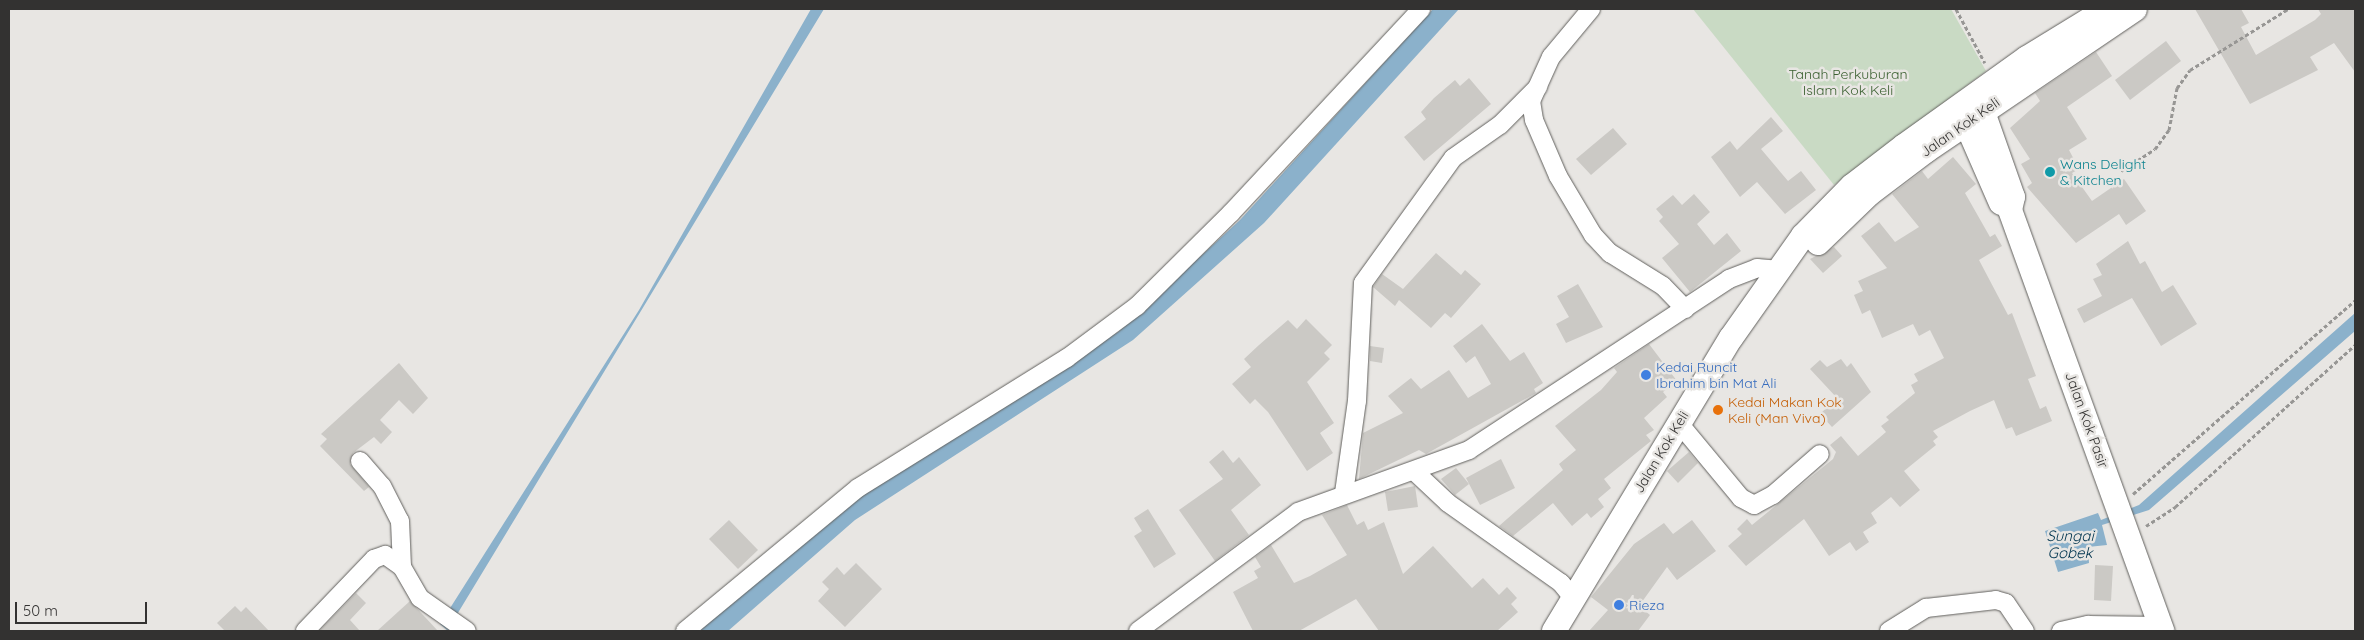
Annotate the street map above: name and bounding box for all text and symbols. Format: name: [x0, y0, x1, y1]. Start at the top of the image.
park label: Tanah Perkuburan Islam Kok Keli: [1788, 66, 1908, 98]
street label: Jalan Kok Keli: [1917, 94, 2003, 160]
place label: Wans Delight & Kitchen: [2060, 156, 2146, 188]
marker: Wans Delight & Kitchen: [2044, 166, 2056, 178]
place label: Kedai Runcit Ibrahim bin Mat Ali: [1656, 359, 1777, 392]
marker: Kedai Runcit Ibrahim bin Mat Ali: [1640, 369, 1652, 381]
street label: Jalan Kok Pasir: [2062, 370, 2112, 470]
place label: Kedai Makan Kok Keli (Man Viva): [1728, 394, 1842, 427]
marker: Kedai Makan Kok Keli (Man Viva): [1712, 404, 1724, 416]
street label: Jalan Kok Keli: [1630, 408, 1692, 496]
water label: Sungai Gobek: [2046, 526, 2094, 561]
scale bar: [18, 592, 150, 624]
place label: Rieza: [1629, 597, 1664, 613]
marker: Rieza: [1613, 599, 1625, 611]
text: 50 m: [23, 601, 58, 620]

